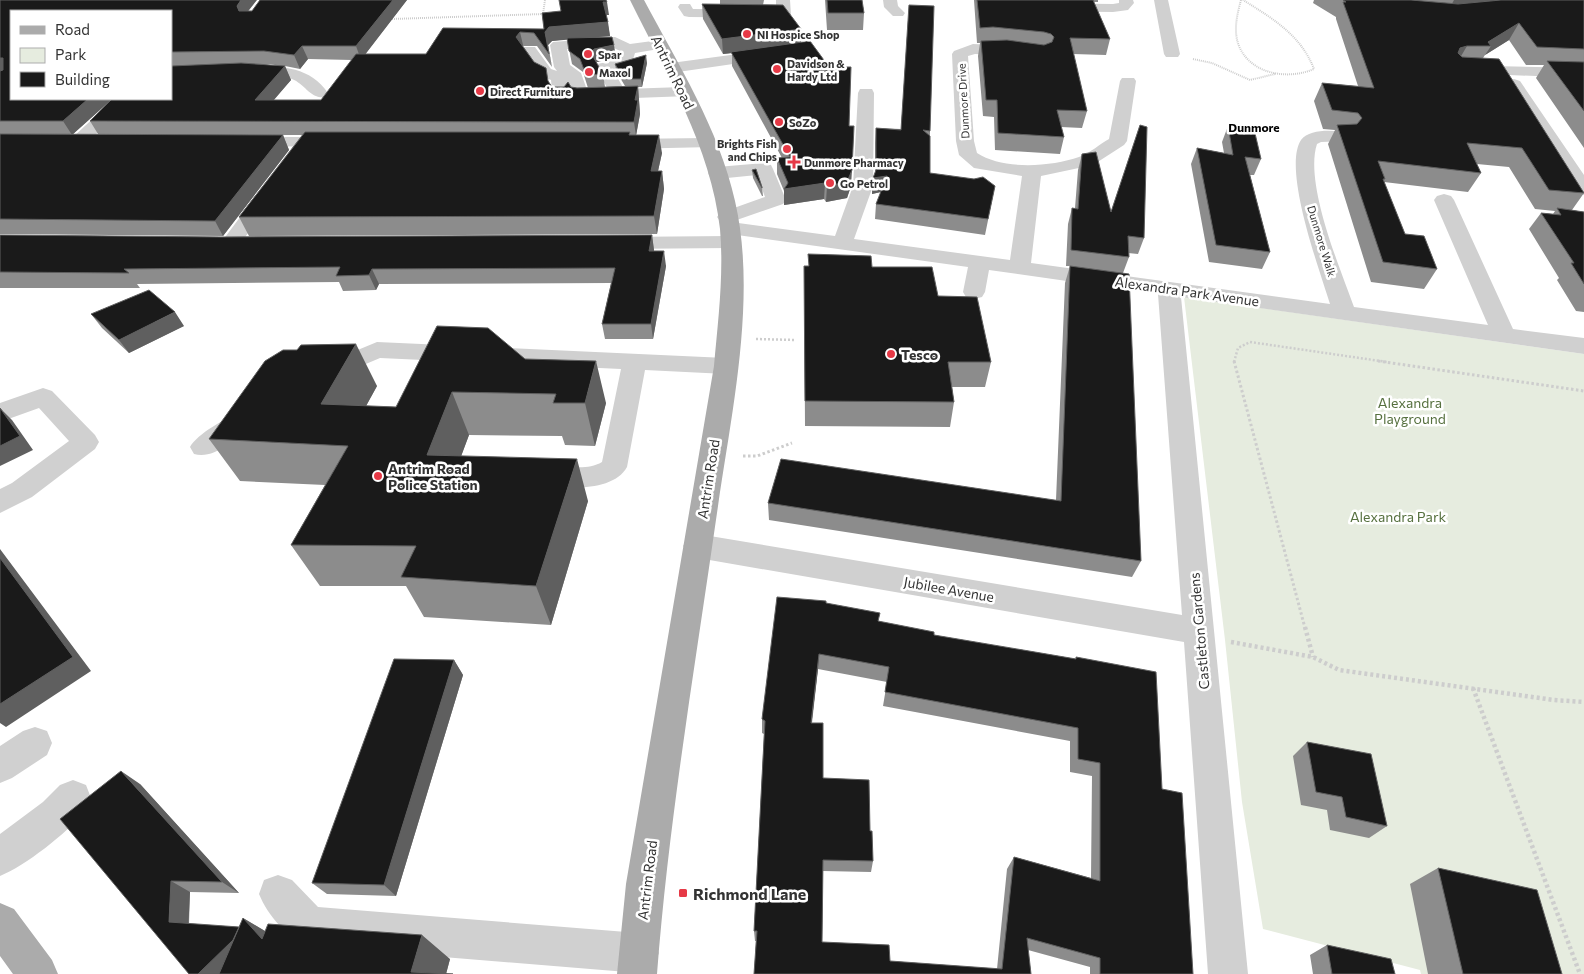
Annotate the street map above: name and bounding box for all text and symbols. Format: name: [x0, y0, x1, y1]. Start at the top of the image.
legend: [10, 10, 172, 100]
text: Road: [55, 20, 90, 38]
marker: NI Hospice Shop: [741, 28, 753, 40]
place label: NI Hospice Shop: [757, 28, 840, 41]
street label: Antrim Road: [648, 32, 698, 112]
text: Park: [55, 45, 86, 63]
marker: Spar: [582, 48, 594, 60]
place label: Spar: [598, 48, 622, 61]
place label: Davidson & Hardy Ltd: [787, 57, 845, 83]
marker: Davidson & Hardy Ltd: [771, 63, 783, 75]
street label: Dunmore Drive: [955, 63, 971, 139]
marker: Maxol: [583, 66, 595, 78]
place label: Maxol: [599, 66, 631, 79]
text: Building: [55, 70, 110, 88]
marker: Direct Furniture: [474, 85, 486, 97]
place label: Direct Furniture: [490, 85, 571, 98]
marker: SoZo: [773, 116, 785, 128]
place label: SoZo: [789, 116, 817, 129]
district label: Dunmore: [1228, 120, 1280, 134]
place label: Brights Fish and Chips: [717, 137, 777, 163]
marker: Brights Fish and Chips: [781, 143, 793, 155]
marker: Dunmore Pharmacy: [788, 156, 800, 168]
place label: Dunmore Pharmacy: [804, 156, 904, 169]
marker: Go Petrol: [824, 177, 836, 189]
place label: Go Petrol: [840, 177, 888, 190]
street label: Dunmore Walk: [1305, 204, 1339, 278]
street label: Alexandra Park Avenue: [1114, 272, 1260, 310]
place label: Tesco: [901, 346, 938, 363]
marker: Tesco: [885, 348, 897, 360]
park label: Alexandra Playground: [1374, 394, 1446, 427]
street label: Antrim Road: [693, 438, 723, 520]
place label: Antrim Road Police Station: [388, 460, 478, 493]
marker: Antrim Road Police Station: [372, 470, 384, 482]
park label: Alexandra Park: [1350, 508, 1447, 525]
street label: Castleton Gardens: [1185, 572, 1213, 690]
street label: Jubilee Avenue: [902, 573, 996, 605]
street label: Antrim Road: [634, 839, 660, 921]
place label: Richmond Lane: [693, 884, 806, 903]
marker: Richmond Lane: [677, 887, 689, 899]

